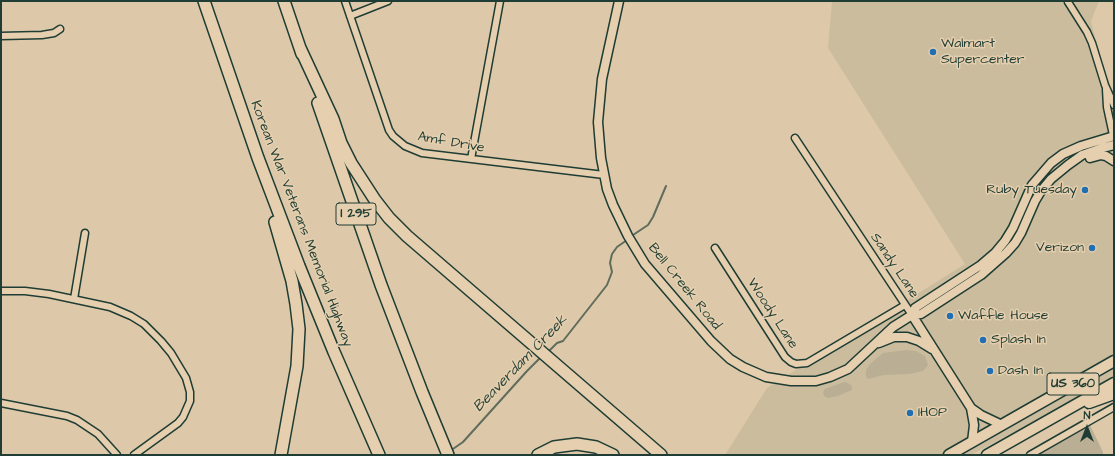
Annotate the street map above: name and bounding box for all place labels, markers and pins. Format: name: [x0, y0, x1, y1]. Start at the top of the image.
place label: Walmart Supercenter: [941, 36, 1025, 68]
marker: Walmart Supercenter: [928, 47, 938, 57]
place label: Ruby Tuesday: [986, 182, 1077, 198]
marker: Ruby Tuesday: [1080, 185, 1090, 195]
place label: Verizon: [1036, 240, 1084, 256]
marker: Verizon: [1087, 243, 1097, 253]
place label: Waffle House: [958, 308, 1048, 324]
marker: Waffle House: [945, 311, 955, 321]
place label: Splash In: [991, 332, 1046, 348]
marker: Splash In: [978, 335, 988, 345]
place label: Dash In: [998, 363, 1043, 379]
marker: Dash In: [985, 366, 995, 376]
place label: IHOP: [918, 405, 947, 421]
marker: IHOP: [905, 408, 915, 418]

